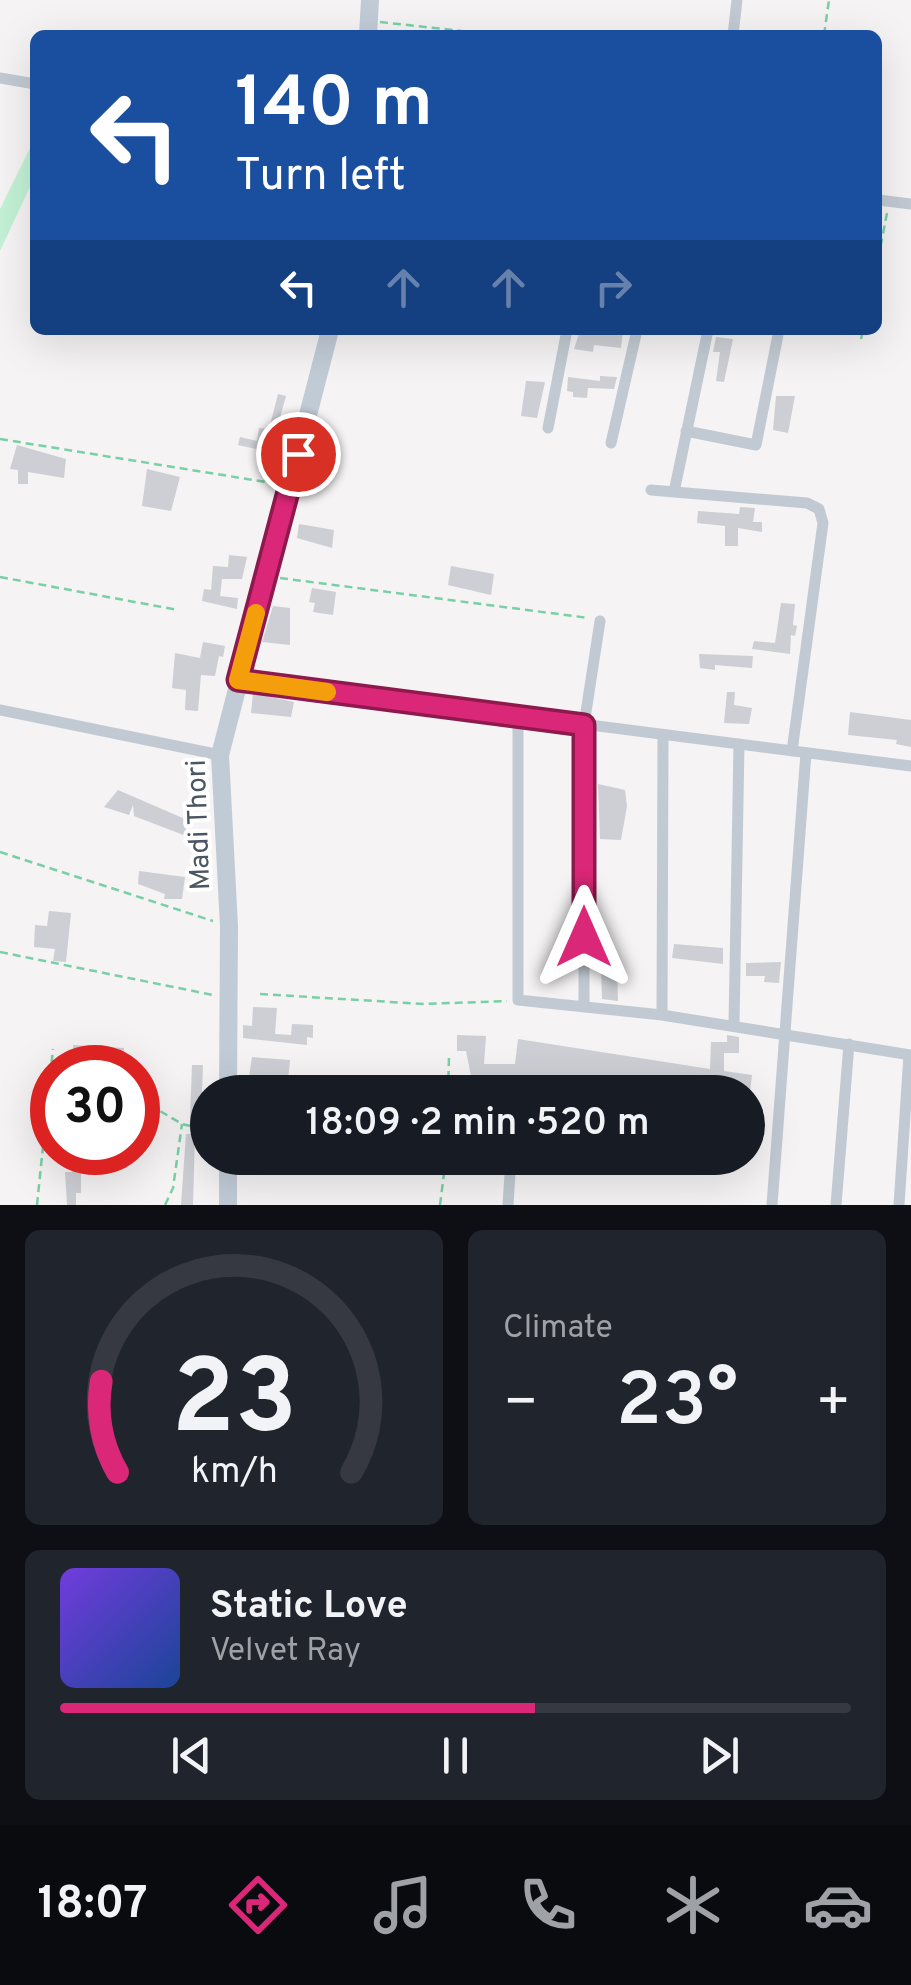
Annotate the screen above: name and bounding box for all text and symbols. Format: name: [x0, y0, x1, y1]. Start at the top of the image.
text: 140 m: [235, 62, 433, 151]
icon: left: [70, 70, 200, 200]
text: Turn left: [235, 149, 406, 206]
icon: left: [271, 260, 326, 315]
icon: ahead: [376, 260, 431, 315]
icon: ahead: [481, 260, 536, 315]
icon: right: [586, 260, 641, 315]
pin: [256, 412, 341, 497]
icon: arrive: [271, 427, 326, 482]
street label: Madi Thori: [180, 759, 220, 891]
position arrow: [532, 885, 636, 989]
speed limit sign: 30: [30, 1045, 160, 1175]
text: 18:09 · 2 min · 520 m: [305, 1100, 650, 1149]
text: Climate: [503, 1309, 613, 1349]
text: 23: [171, 1338, 297, 1470]
text: 23°: [616, 1357, 738, 1452]
text: −: [503, 1370, 538, 1440]
text: +: [816, 1370, 851, 1440]
text: km/h: [191, 1450, 277, 1496]
text: Static Love: [210, 1583, 408, 1632]
text: Velvet Ray: [210, 1632, 361, 1672]
icon: previous: [164, 1728, 219, 1783]
icon: pause: [428, 1728, 483, 1783]
icon: next: [692, 1728, 747, 1783]
icon: directions: [223, 1870, 293, 1940]
icon: music: [368, 1870, 438, 1940]
icon: phone: [513, 1870, 583, 1940]
icon: climate: [658, 1870, 728, 1940]
icon: car: [803, 1870, 873, 1940]
text: 18:07: [38, 1877, 148, 1934]

